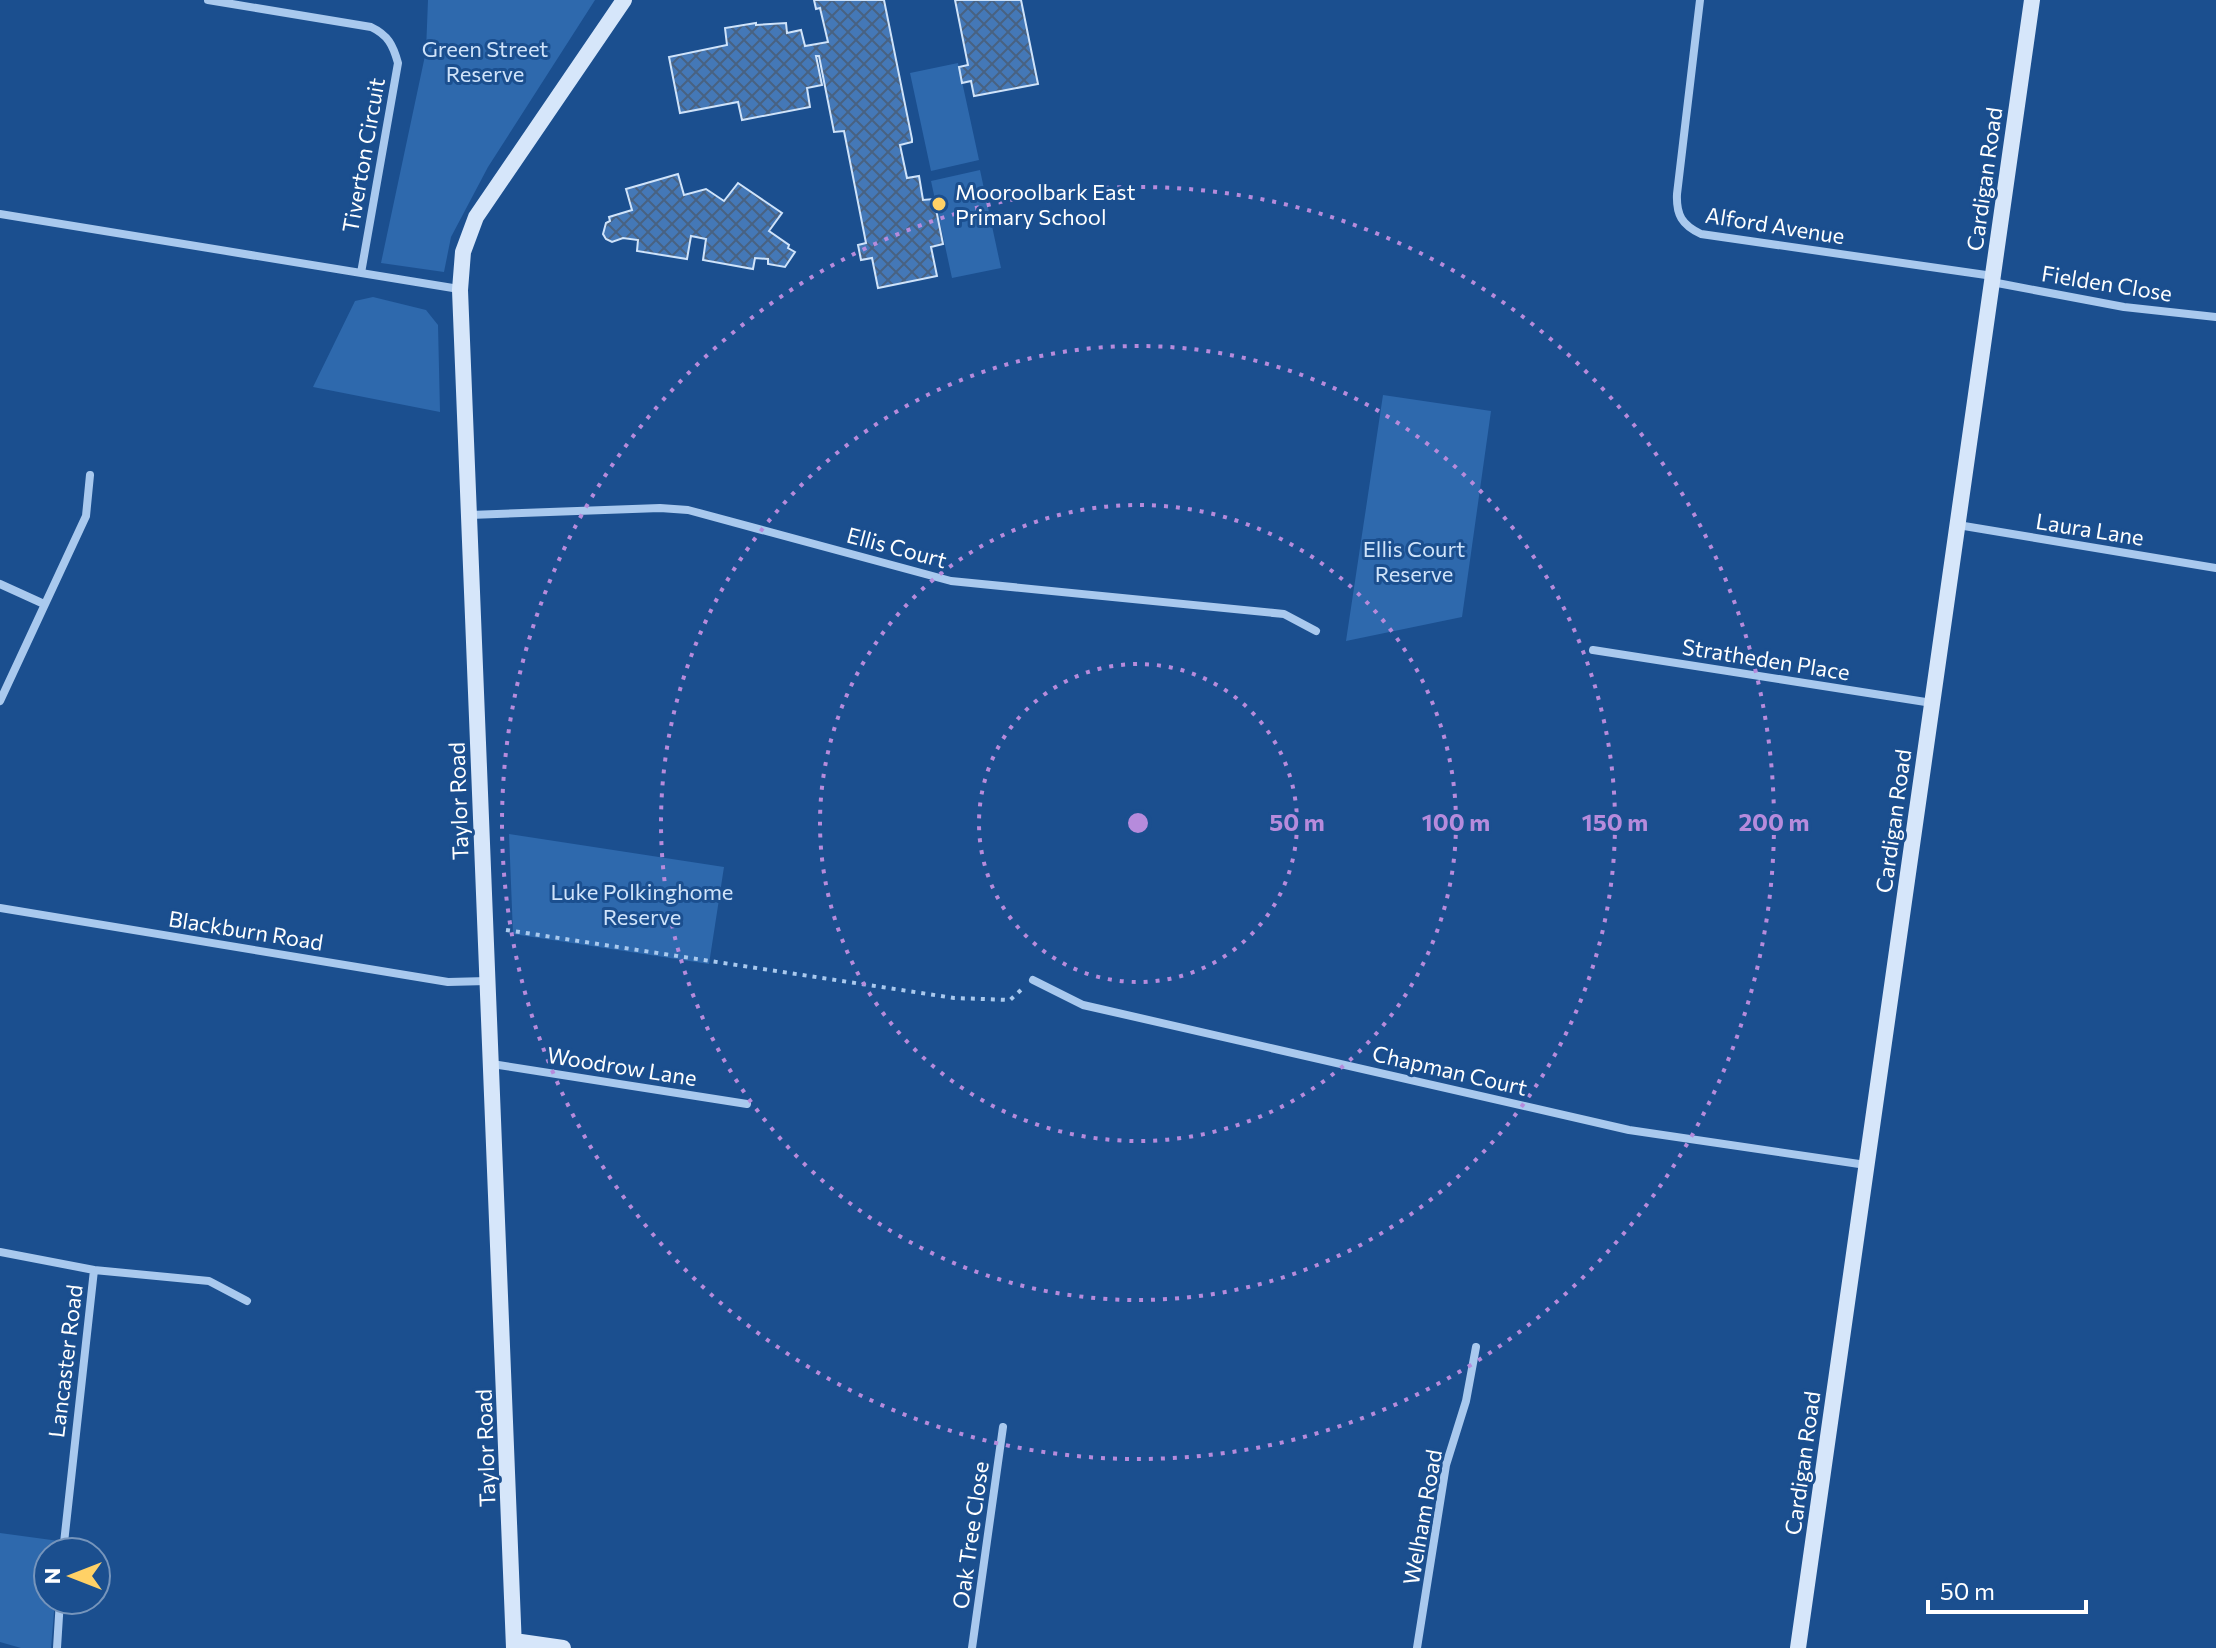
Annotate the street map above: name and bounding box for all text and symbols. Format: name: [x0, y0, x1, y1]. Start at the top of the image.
park label: Green Street Reserve: [422, 35, 548, 87]
street label: Tiverton Circuit: [336, 75, 390, 235]
street label: Cardigan Road: [1961, 105, 2007, 253]
place label: Mooroolbark East Primary School: [955, 178, 1136, 230]
marker: Mooroolbark East Primary School: [930, 195, 948, 213]
street label: Alford Avenue: [1703, 201, 1847, 249]
street label: Fielden Close: [2040, 259, 2174, 307]
street label: Laura Lane: [2034, 507, 2146, 551]
street label: Ellis Court: [844, 521, 950, 573]
park label: Ellis Court Reserve: [1363, 535, 1465, 587]
street label: Stratheden Place: [1680, 632, 1852, 686]
street label: Taylor Road: [442, 742, 474, 860]
street label: Cardigan Road: [1870, 747, 1916, 895]
text: 50 m: [1269, 807, 1325, 836]
text: 100 m: [1422, 807, 1490, 836]
text: 150 m: [1582, 807, 1648, 836]
text: 200 m: [1739, 807, 1809, 836]
centre of rings: [1124, 809, 1152, 837]
park label: Luke Polkinghome Reserve: [551, 878, 733, 930]
street label: Blackburn Road: [167, 904, 325, 956]
street label: Chapman Court: [1370, 1039, 1530, 1101]
street label: Woodrow Lane: [545, 1041, 699, 1091]
street label: Lancaster Road: [42, 1283, 88, 1439]
street label: Taylor Road: [469, 1389, 501, 1507]
street label: Cardigan Road: [1779, 1389, 1825, 1537]
street label: Welham Road: [1397, 1447, 1447, 1587]
street label: Oak Tree Close: [946, 1459, 994, 1611]
north arrow: [32, 1536, 112, 1616]
scale bar: [1928, 1564, 2086, 1614]
text: N: [38, 1568, 65, 1584]
text: 50 m: [1940, 1576, 1995, 1605]

